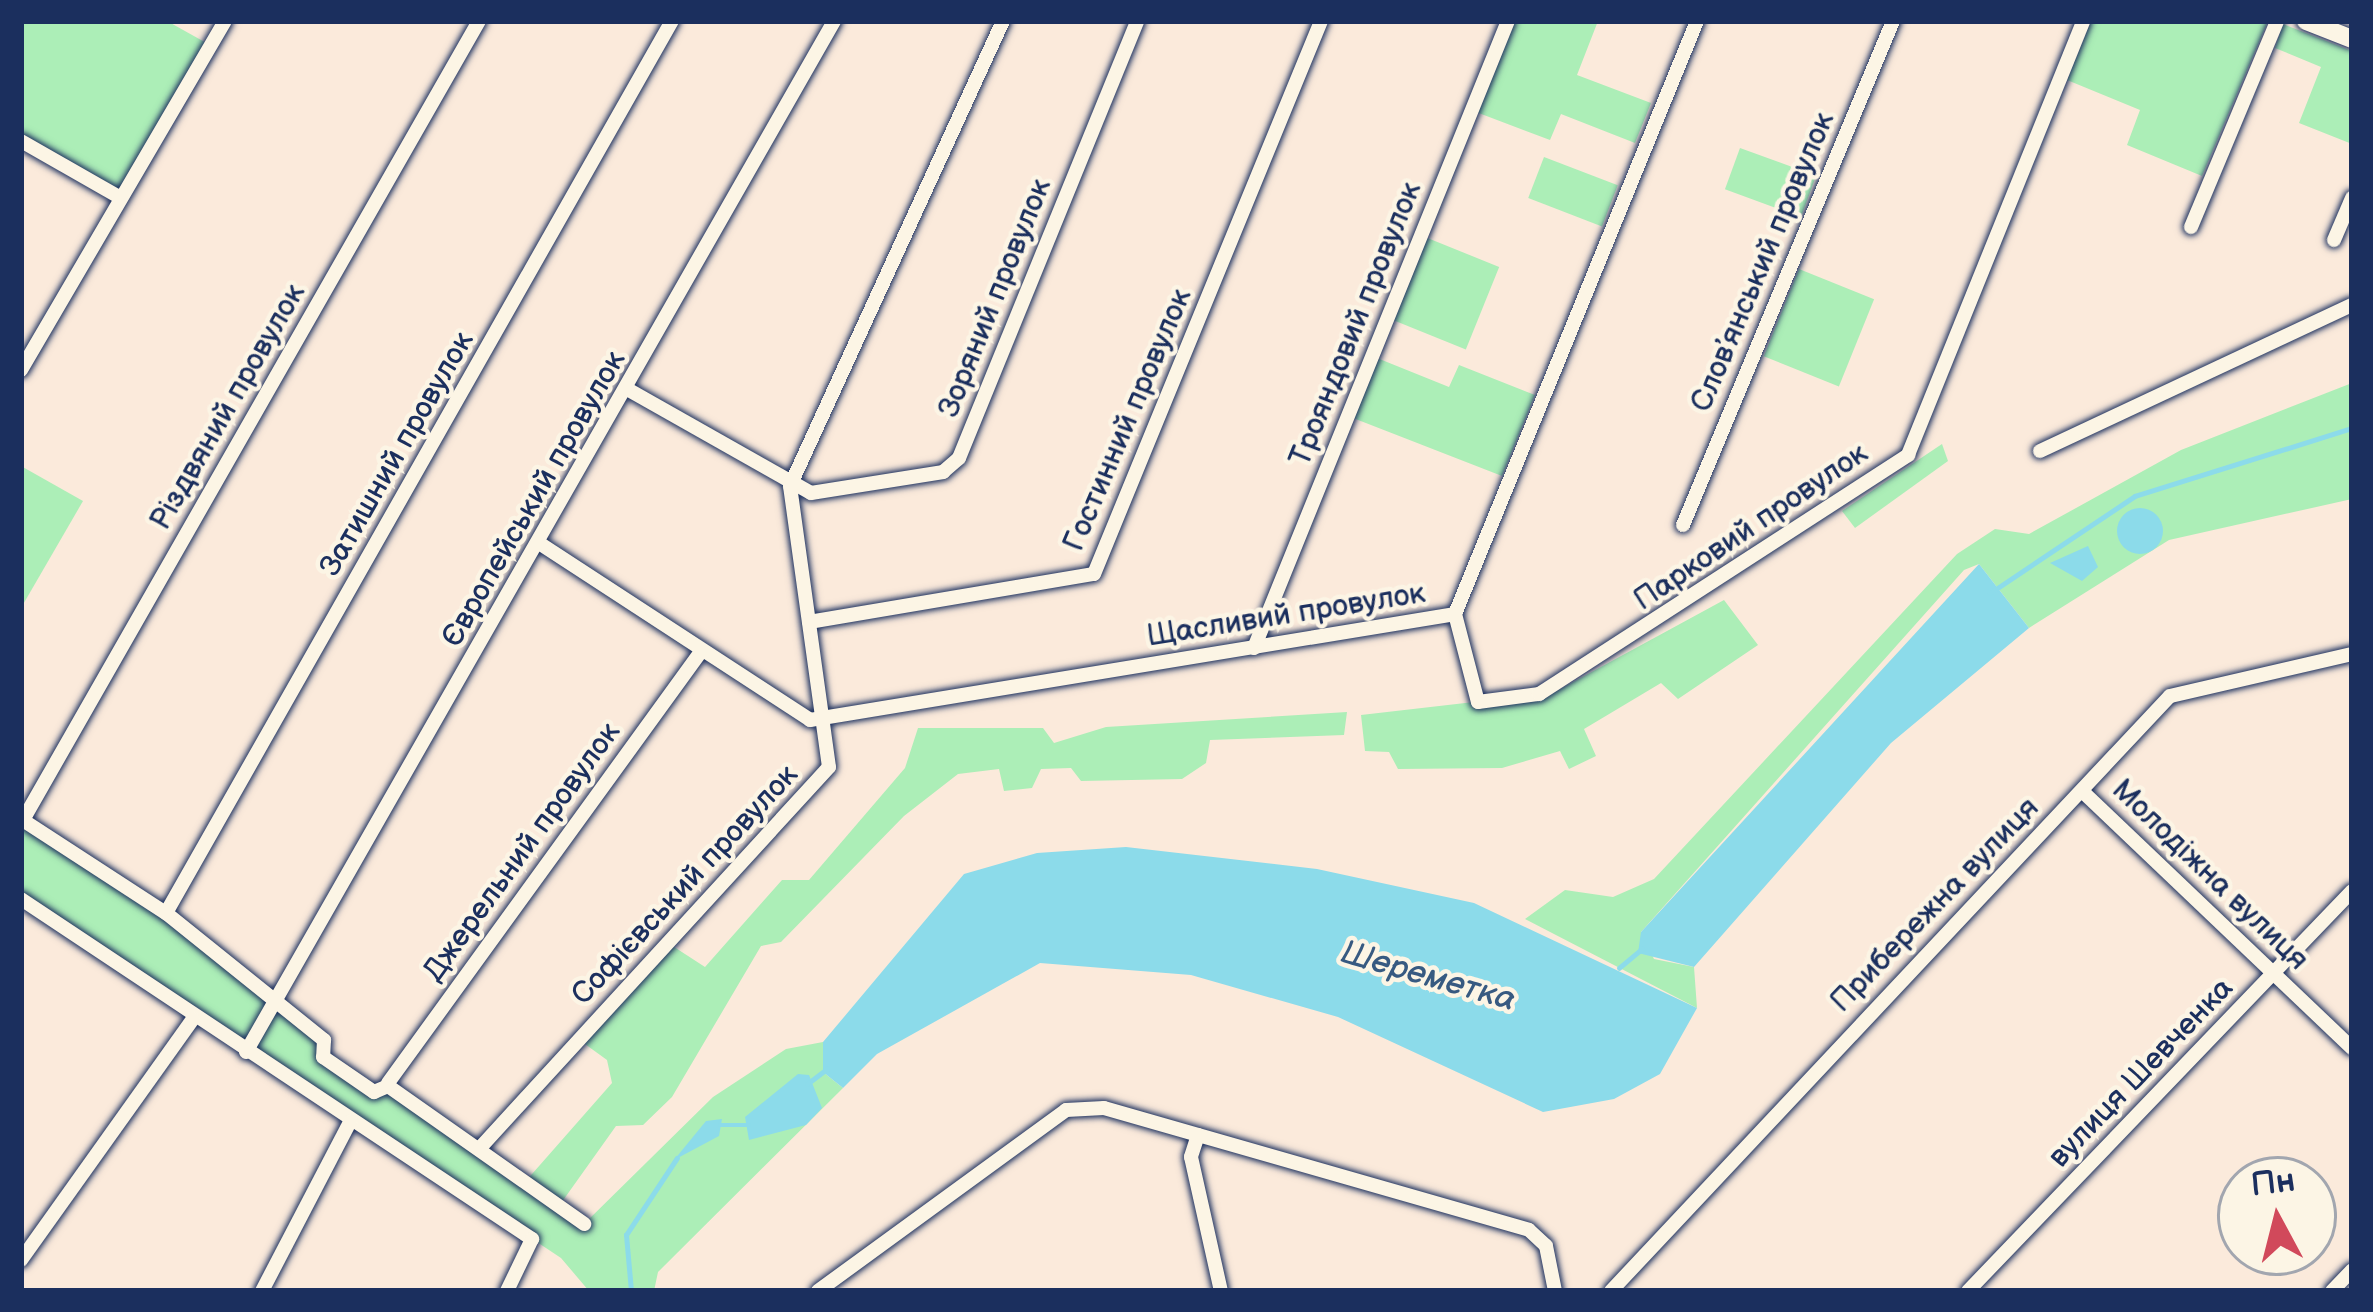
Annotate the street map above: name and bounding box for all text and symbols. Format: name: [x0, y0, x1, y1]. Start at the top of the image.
street label: Словʼянський провулок: [1684, 107, 1842, 417]
street label: Зоряний провулок: [931, 174, 1059, 422]
street label: Трояндовий провулок: [1282, 177, 1430, 471]
street label: Різдвяний провулок: [143, 277, 313, 537]
street label: Гостинний провулок: [1056, 283, 1200, 557]
street label: Затишний провулок: [312, 325, 482, 583]
street label: Європейський провулок: [434, 345, 634, 653]
street label: Парковий провулок: [1627, 435, 1875, 619]
street label: Щасливий провулок: [1144, 575, 1428, 655]
street label: Джерельний провулок: [416, 715, 628, 989]
street label: Софієвський провулок: [564, 757, 806, 1013]
street label: Молодіжна вулиця: [2104, 772, 2316, 978]
street label: Прибережна вулиця: [1823, 790, 2047, 1020]
water label: Шереметка: [1336, 933, 1520, 1021]
street label: вулиця Шевченка: [2041, 971, 2241, 1175]
north arrow: [2217, 1156, 2337, 1276]
text: Пн: [2249, 1161, 2297, 1206]

